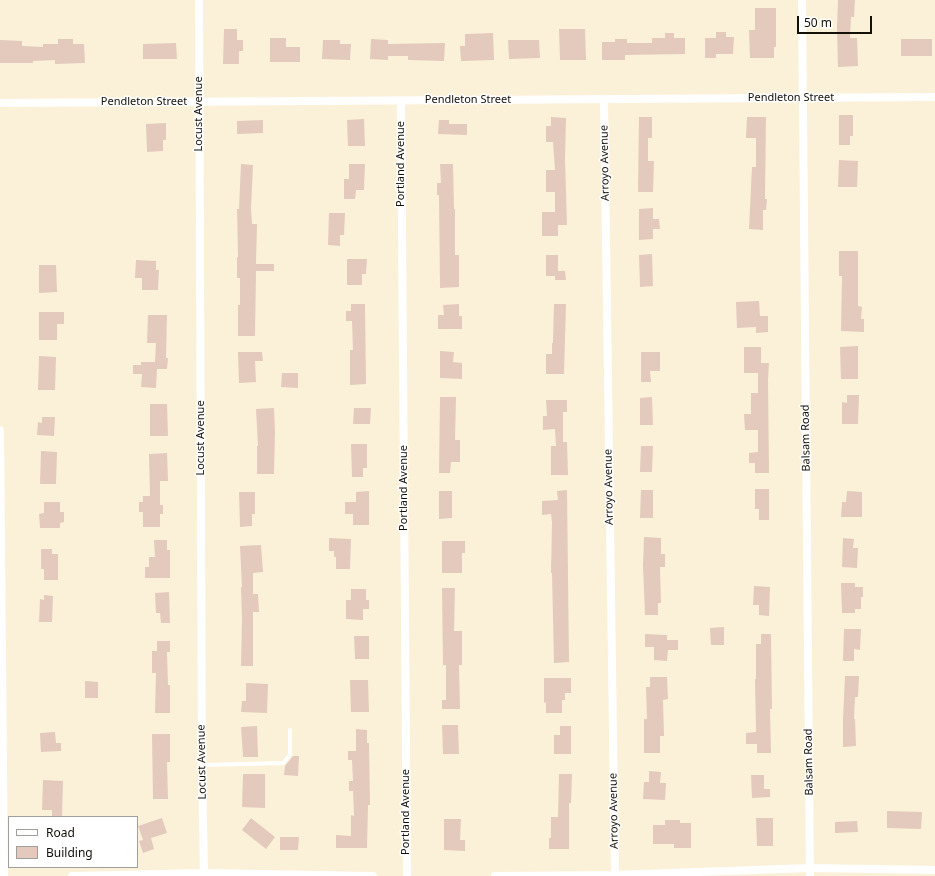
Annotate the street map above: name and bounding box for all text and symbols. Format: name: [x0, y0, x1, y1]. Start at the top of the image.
scale bar: [799, 8, 874, 34]
text: 50 m: [804, 14, 832, 31]
street label: Locust Avenue: [192, 76, 206, 152]
street label: Pendleton Street: [748, 91, 834, 105]
street label: Pendleton Street: [425, 93, 511, 107]
street label: Pendleton Street: [101, 95, 187, 109]
street label: Portland Avenue: [394, 121, 408, 207]
street label: Arroyo Avenue: [598, 125, 612, 201]
street label: Locust Avenue: [194, 400, 208, 476]
street label: Balsam Road: [799, 404, 813, 472]
street label: Portland Avenue: [397, 445, 411, 531]
street label: Arroyo Avenue: [602, 449, 616, 525]
street label: Locust Avenue: [195, 724, 209, 800]
street label: Balsam Road: [802, 728, 816, 796]
street label: Portland Avenue: [399, 769, 413, 855]
street label: Arroyo Avenue: [607, 773, 621, 849]
legend: [8, 816, 138, 868]
text: Road: [46, 824, 75, 841]
text: Building: [46, 844, 93, 861]

